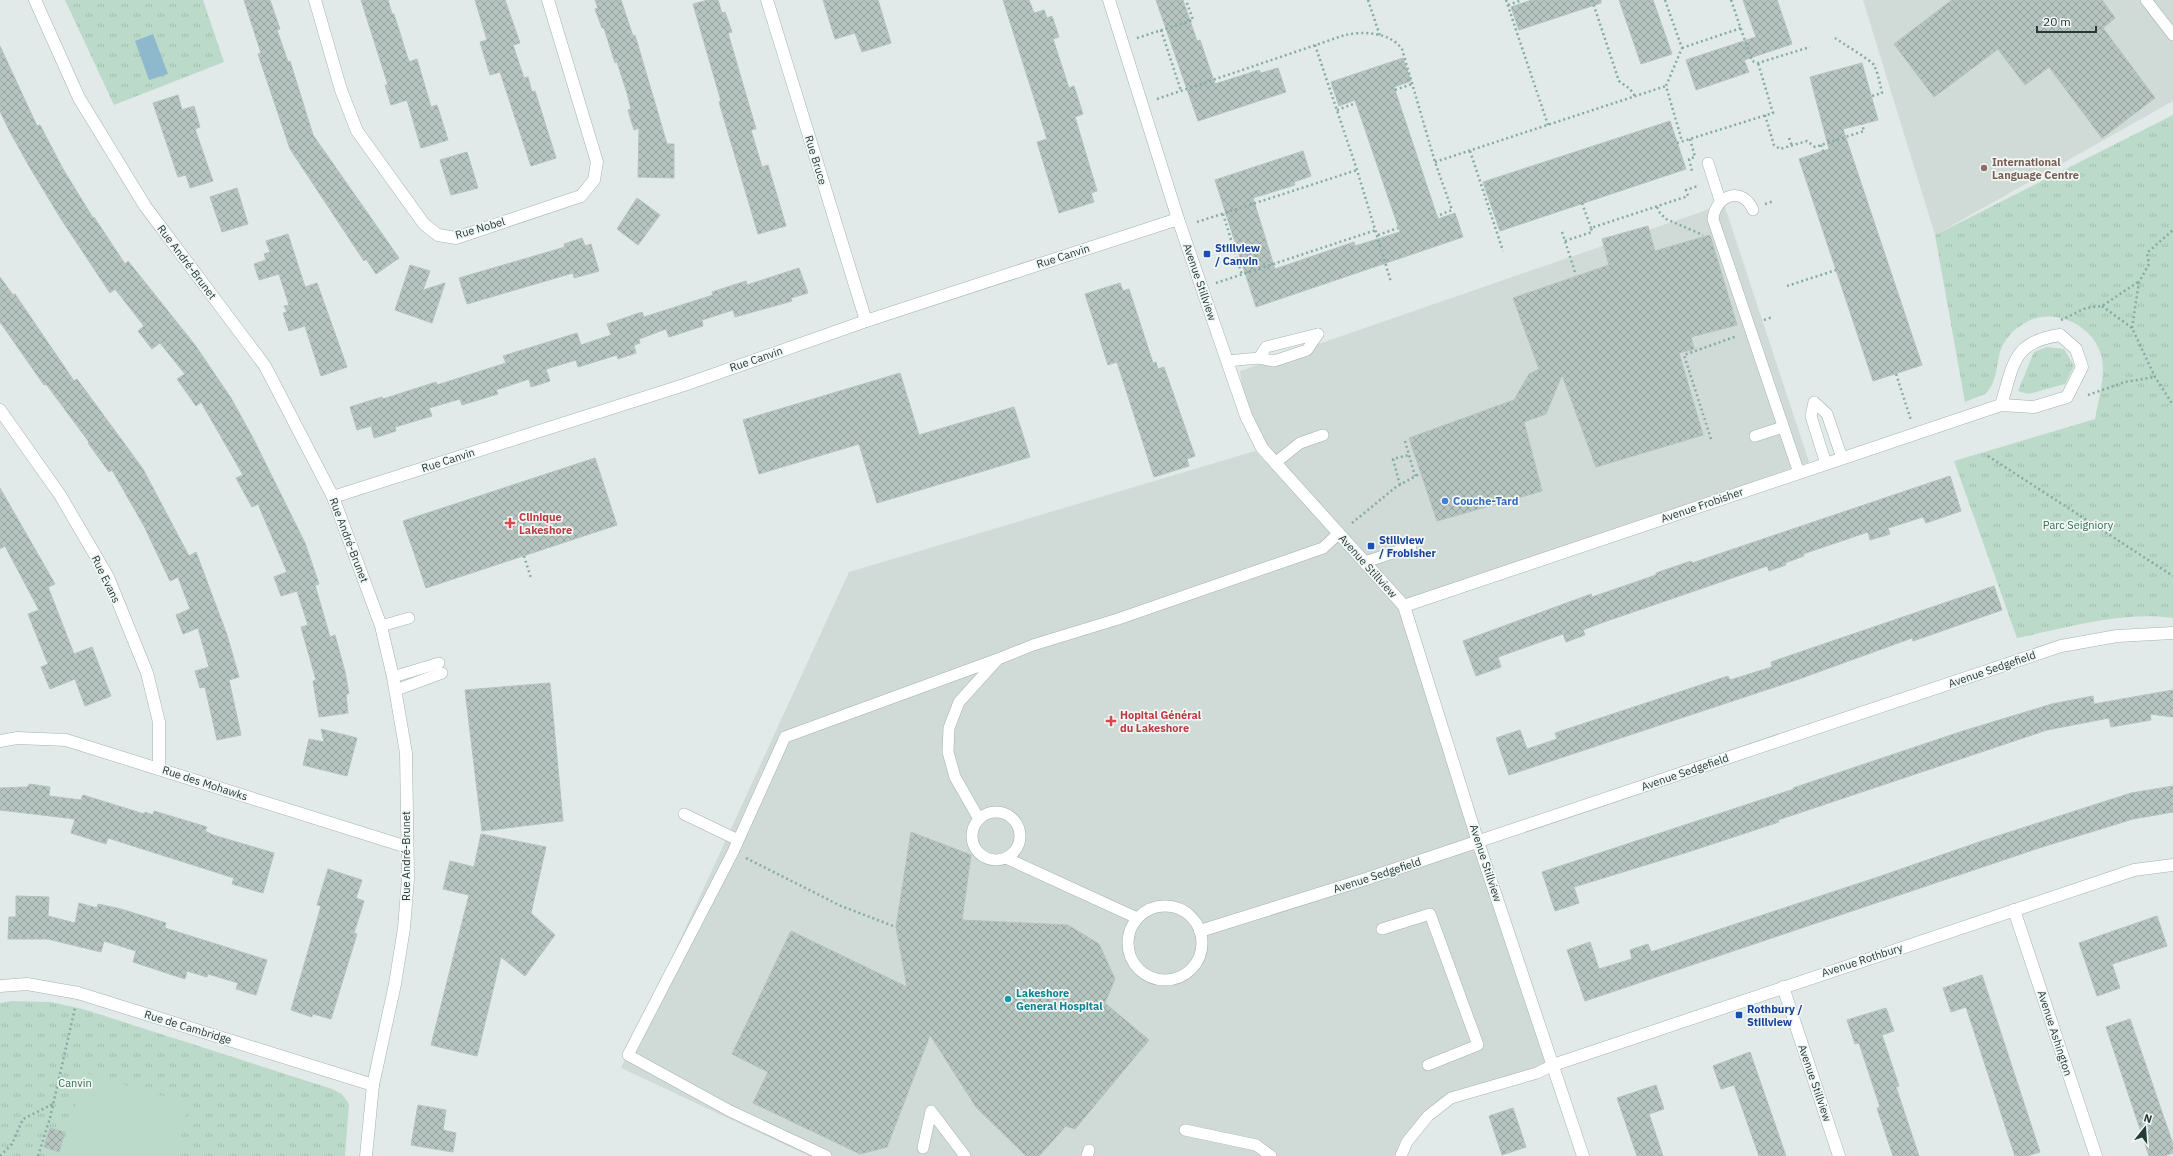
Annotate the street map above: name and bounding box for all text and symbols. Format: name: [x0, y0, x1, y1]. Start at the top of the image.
scale bar: [2037, 8, 2096, 34]
text: 20 m: [2043, 14, 2071, 29]
street label: Rue Bruce: [802, 134, 830, 186]
place label: International Language Centre: [1992, 155, 2079, 182]
marker: International Language Centre: [1979, 163, 1989, 173]
street label: Rue Nobel: [453, 214, 507, 242]
street label: Rue André-Brunet: [154, 222, 220, 302]
street label: Rue Canvin: [1035, 241, 1091, 271]
place label: Stillview / Canvin: [1215, 241, 1261, 268]
street label: Avenue Stillview: [1180, 242, 1220, 323]
marker: Stillview / Canvin: [1202, 249, 1212, 259]
street label: Rue Canvin: [728, 343, 784, 375]
street label: Rue Canvin: [420, 445, 476, 475]
street label: Avenue Frobisher: [1659, 484, 1745, 526]
place label: Couche-Tard: [1453, 494, 1518, 508]
street label: Rue André-Brunet: [326, 496, 372, 585]
marker: Couche-Tard: [1440, 496, 1450, 506]
place label: Clinique Lakeshore: [519, 510, 572, 537]
marker: Clinique Lakeshore: [504, 517, 516, 529]
park label: Parc Seigniory: [2043, 518, 2114, 532]
street label: Avenue Stillview: [1336, 531, 1401, 601]
place label: Stillview / Frobisher: [1379, 533, 1436, 560]
marker: Stillview / Frobisher: [1366, 541, 1376, 551]
street label: Rue Evans: [88, 553, 124, 605]
street label: Avenue Sedgefield: [1946, 647, 2038, 691]
place label: Hopital Général du Lakeshore: [1120, 708, 1202, 735]
marker: Hopital Général du Lakeshore: [1105, 715, 1117, 727]
street label: Avenue Sedgefield: [1639, 750, 1731, 794]
street label: Rue des Mohawks: [161, 763, 249, 803]
street label: Rue André-Brunet: [399, 811, 413, 901]
street label: Avenue Stillview: [1467, 822, 1505, 904]
street label: Avenue Sedgefield: [1331, 854, 1423, 896]
street label: Avenue Rothbury: [1820, 940, 1905, 980]
place label: Lakeshore General Hospital: [1016, 986, 1103, 1013]
street label: Avenue Ashington: [2035, 989, 2075, 1077]
marker: Lakeshore General Hospital: [1003, 994, 1013, 1004]
place label: Rothbury / Stillview: [1747, 1002, 1802, 1029]
street label: Rue de Cambridge: [143, 1007, 233, 1047]
marker: Rothbury / Stillview: [1734, 1010, 1744, 1020]
street label: Avenue Stillview: [1795, 1043, 1835, 1124]
park label: Canvin: [58, 1076, 92, 1090]
north arrow: [2125, 1108, 2165, 1148]
text: N: [2142, 1111, 2154, 1126]

